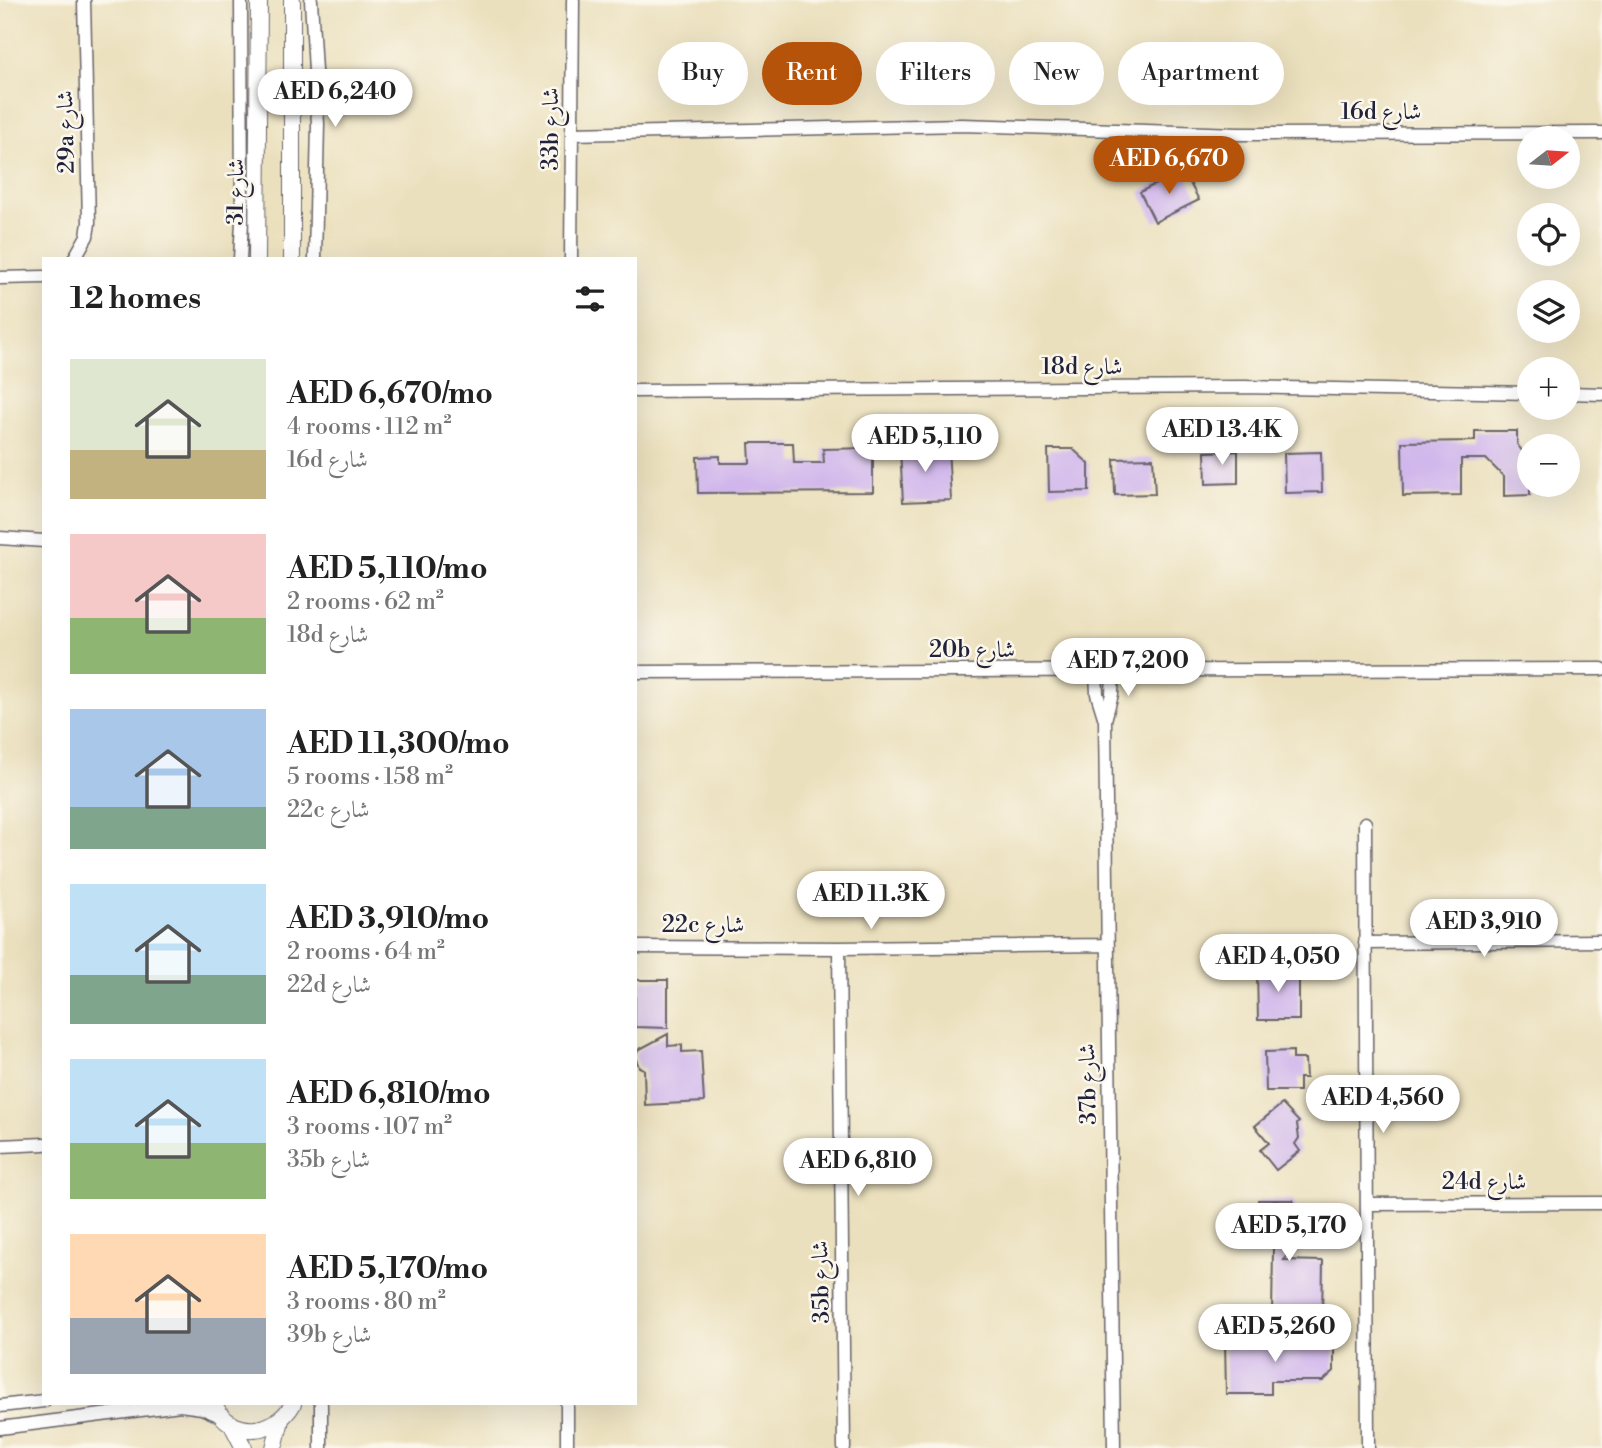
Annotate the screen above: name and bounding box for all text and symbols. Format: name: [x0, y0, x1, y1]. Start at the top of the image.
chip: Buy: [658, 42, 748, 105]
chip: Rent: [762, 42, 862, 105]
chip: Filters: [876, 42, 995, 105]
chip: New: [1009, 42, 1104, 105]
chip: Apartment: [1118, 42, 1284, 105]
pin: AED 6,240: [255, 69, 415, 129]
text: AED 6,240: [274, 78, 396, 106]
street label: 33b شارع: [537, 87, 570, 171]
street label: 29a شارع: [51, 90, 86, 174]
street label: 16d شارع: [1341, 98, 1421, 131]
north arrow: [1517, 126, 1580, 189]
map controls: [1517, 126, 1580, 497]
pin: AED 6,670: [1089, 136, 1249, 196]
text: AED 6,670: [1109, 145, 1229, 173]
street label: شارع 31: [221, 158, 256, 226]
button: locate: [1517, 203, 1580, 266]
text: 12 homes: [70, 280, 201, 318]
icon: filters: [571, 280, 609, 318]
button: layers: [1517, 280, 1580, 343]
street label: 18d شارع: [1041, 353, 1123, 386]
button: +: [1517, 357, 1580, 420]
text: AED 6,670/mo: [287, 375, 493, 413]
icon: home: [126, 387, 210, 471]
pin: AED 13.4K: [1142, 407, 1302, 467]
text: 4 rooms · 112 m²: [287, 413, 452, 441]
pin: AED 5,110: [845, 414, 1005, 474]
text: AED 13.4K: [1162, 416, 1282, 444]
text: AED 5,110: [868, 423, 982, 451]
button: −: [1517, 434, 1580, 497]
text: 16d شارع: [287, 446, 368, 474]
text: AED 5,110/mo: [287, 550, 488, 588]
icon: home: [126, 562, 210, 646]
text: 2 rooms · 62 m²: [287, 588, 444, 616]
text: 18d شارع: [287, 621, 368, 649]
street label: 20b شارع: [929, 636, 1015, 669]
pin: AED 7,200: [1048, 638, 1208, 698]
text: AED 7,200: [1067, 647, 1189, 675]
text: AED 11,300/mo: [287, 725, 510, 763]
icon: home: [126, 737, 210, 821]
text: 5 rooms · 158 m²: [287, 763, 453, 791]
text: 22c شارع: [287, 796, 370, 824]
pin: AED 11.3K: [791, 872, 951, 931]
text: AED 11.3K: [813, 880, 929, 908]
text: AED 3,910/mo: [287, 900, 489, 938]
pin: AED 3,910: [1404, 900, 1564, 959]
text: AED 3,910: [1426, 908, 1542, 936]
street label: 22c شارع: [662, 911, 744, 944]
icon: home: [126, 912, 210, 996]
pin: AED 4,050: [1198, 934, 1358, 994]
text: 2 rooms · 64 m²: [287, 938, 445, 966]
text: AED 4,050: [1216, 943, 1340, 971]
text: 22d شارع: [287, 971, 371, 999]
street label: 37b شارع: [1073, 1043, 1108, 1125]
text: AED 6,810/mo: [287, 1075, 491, 1113]
pin: AED 4,560: [1303, 1076, 1463, 1135]
text: AED 4,560: [1322, 1084, 1444, 1112]
icon: home: [126, 1087, 210, 1171]
text: 3 rooms · 107 m²: [287, 1113, 452, 1141]
pin: AED 6,810: [778, 1138, 938, 1198]
text: 35b شارع: [287, 1146, 370, 1174]
text: AED 6,810: [799, 1147, 917, 1175]
street label: 24d شارع: [1442, 1168, 1526, 1201]
pin: AED 5,170: [1209, 1204, 1369, 1263]
text: AED 5,170: [1231, 1212, 1347, 1240]
street label: 35b شارع: [806, 1240, 841, 1324]
text: AED 5,170/mo: [287, 1250, 488, 1288]
icon: home: [126, 1262, 210, 1346]
text: 3 rooms · 80 m²: [287, 1288, 446, 1316]
pin: AED 5,260: [1195, 1304, 1355, 1364]
text: AED 5,260: [1214, 1313, 1336, 1341]
text: 39b شارع: [287, 1321, 371, 1349]

